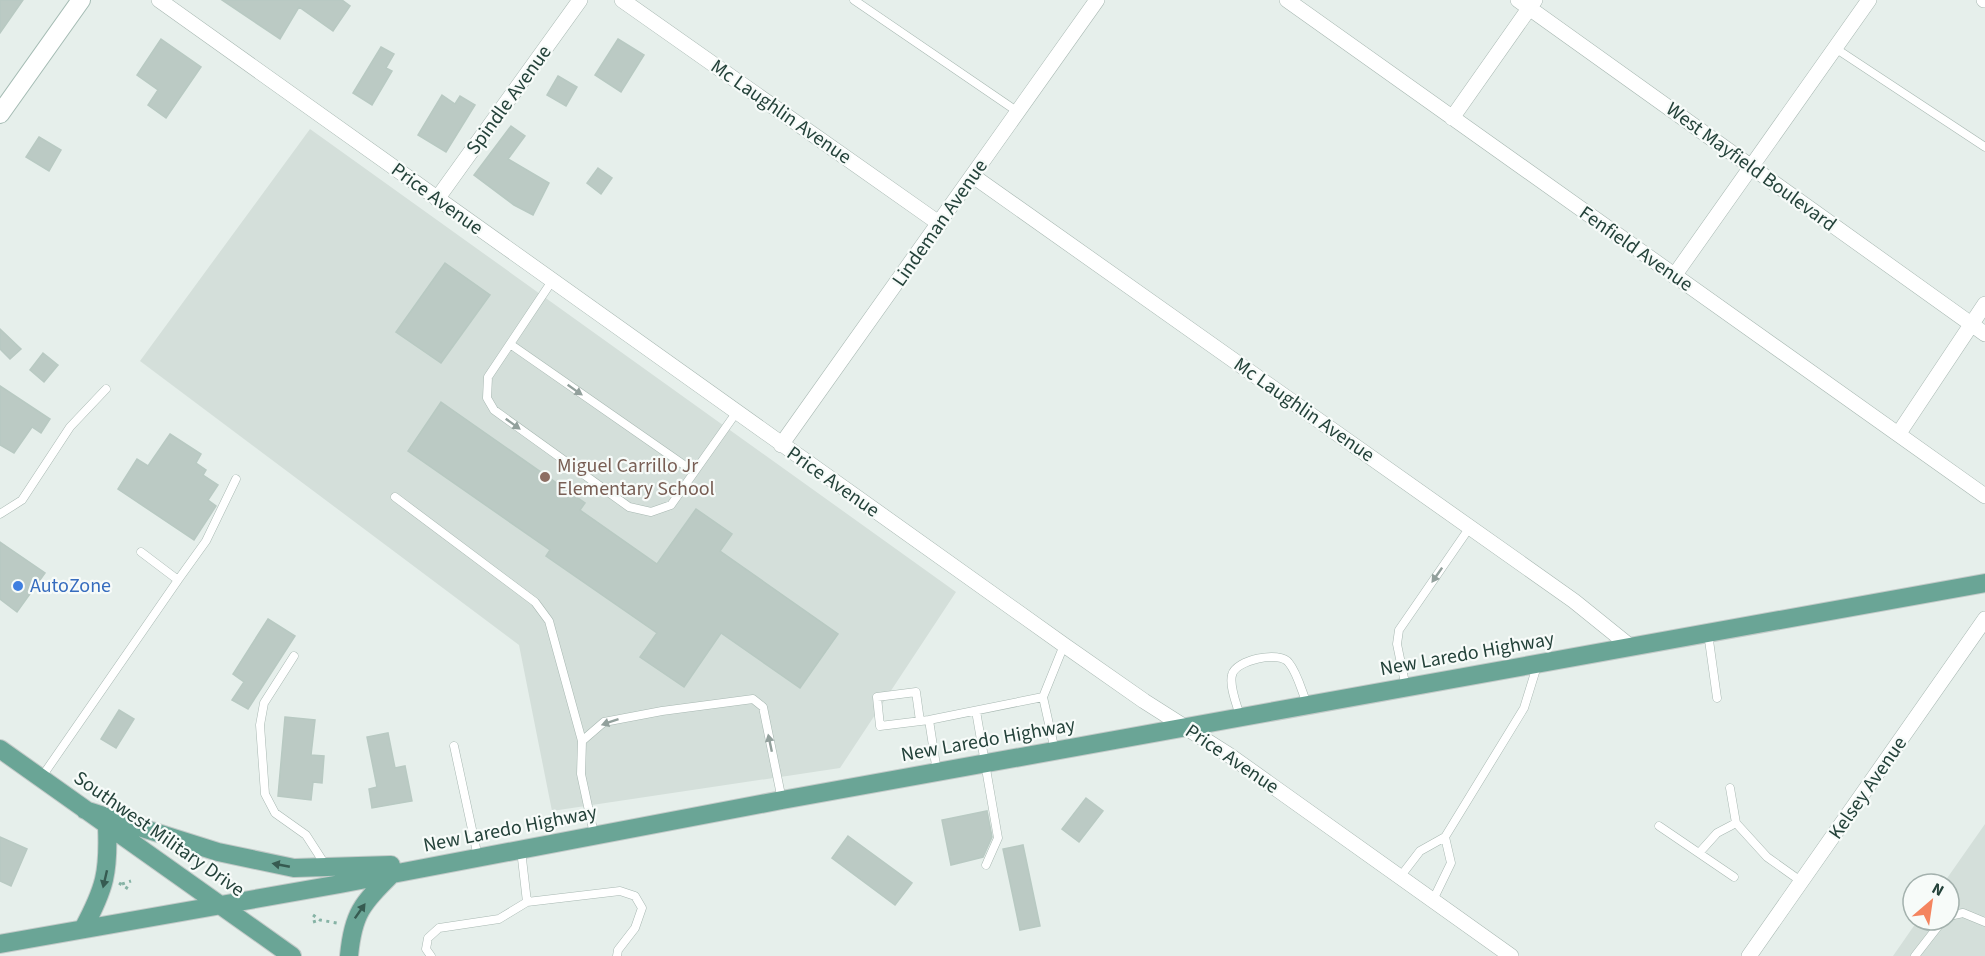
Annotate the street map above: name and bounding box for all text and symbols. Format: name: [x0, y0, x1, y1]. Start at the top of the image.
street label: Spindle Avenue: [460, 39, 558, 161]
street label: Mc Laughlin Avenue: [705, 53, 857, 171]
street label: West Mayfield Boulevard: [1660, 96, 1842, 238]
street label: Lindeman Avenue: [886, 154, 994, 292]
street label: Price Avenue: [385, 156, 489, 242]
street label: Fenfield Avenue: [1573, 199, 1699, 299]
street label: Mc Laughlin Avenue: [1228, 351, 1380, 469]
one-way arrow: [567, 384, 583, 396]
one-way arrow: [505, 418, 521, 430]
street label: Price Avenue: [781, 440, 885, 524]
place label: Miguel Carrillo Jr Elementary School: [557, 452, 715, 503]
marker: Miguel Carrillo Jr Elementary School: [538, 470, 552, 484]
one-way arrow: [1431, 567, 1443, 583]
place label: AutoZone: [30, 572, 111, 600]
marker: AutoZone: [11, 579, 25, 593]
street label: New Laredo Highway: [1378, 625, 1557, 683]
street label: New Laredo Highway: [899, 711, 1078, 769]
street label: Price Avenue: [1180, 717, 1284, 801]
one-way arrow: [600, 718, 618, 728]
street label: Kelsey Avenue: [1822, 731, 1914, 845]
one-way arrow: [765, 733, 774, 752]
street label: Southwest Military Drive: [68, 764, 250, 904]
street label: New Laredo Highway: [421, 798, 600, 860]
one-way arrow: [271, 860, 290, 869]
one-way arrow: [99, 870, 109, 889]
north arrow: [1901, 872, 1961, 932]
text: N: [1928, 878, 1948, 902]
one-way arrow: [354, 903, 366, 919]

